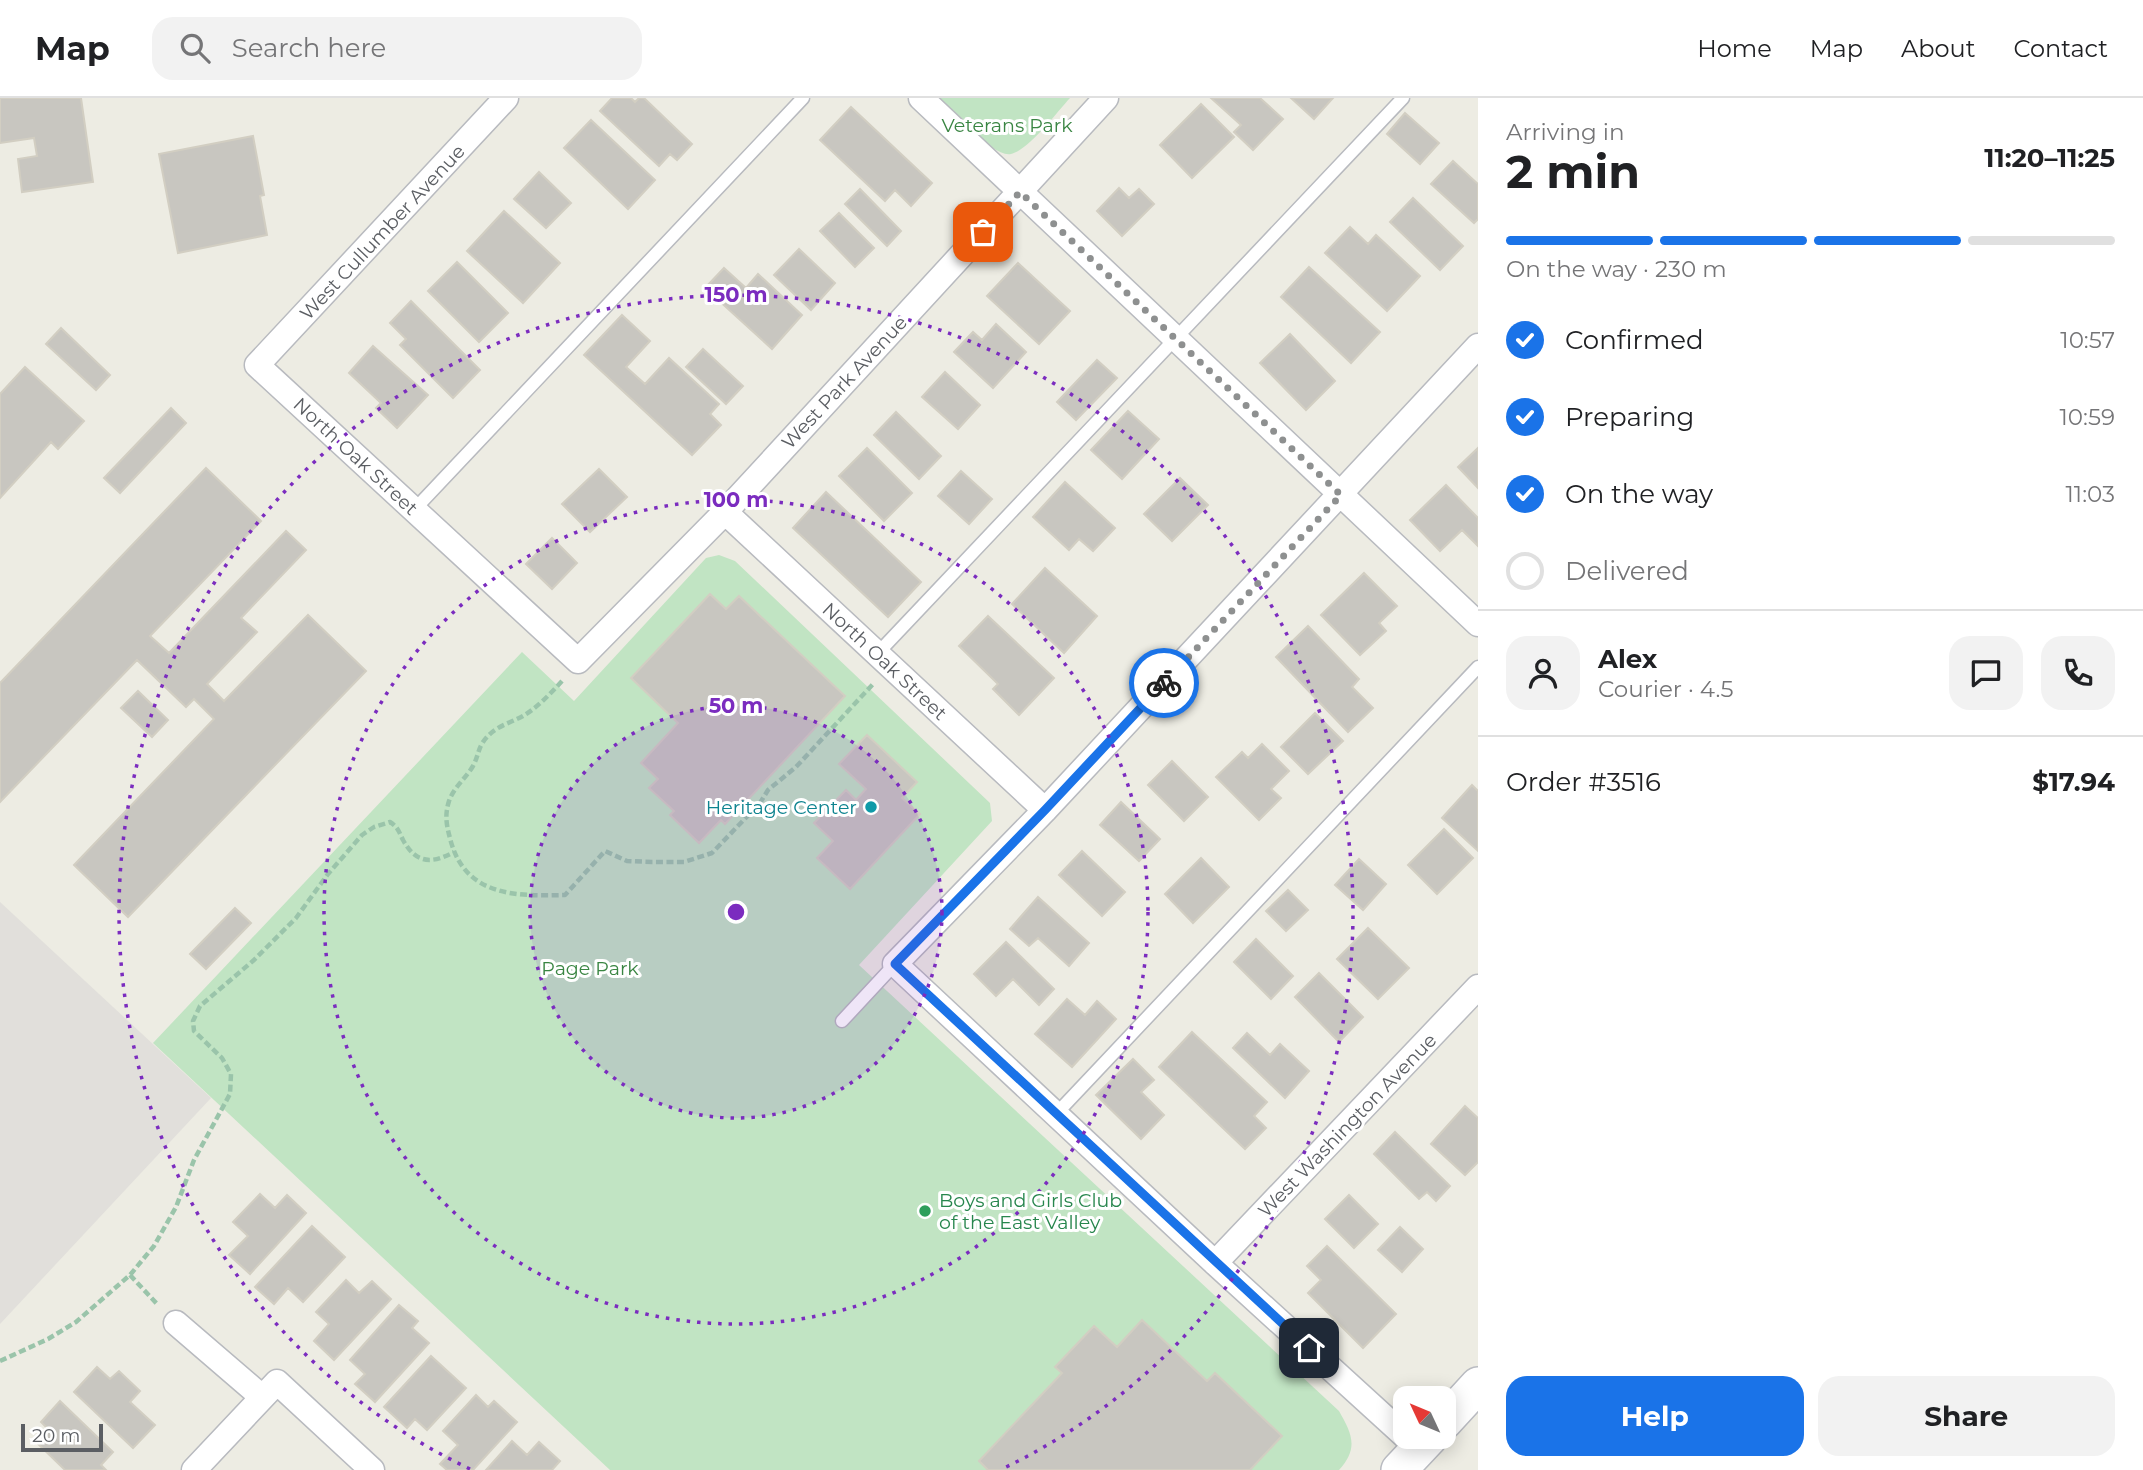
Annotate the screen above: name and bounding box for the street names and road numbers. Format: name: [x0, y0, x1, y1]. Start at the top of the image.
street label: West Cullumber Avenue: [295, 140, 470, 325]
street label: West Park Avenue: [777, 311, 912, 454]
street label: North Oak Street: [289, 393, 423, 520]
street label: North Oak Street: [818, 598, 952, 725]
street label: West Washington Avenue: [1253, 1029, 1441, 1222]

